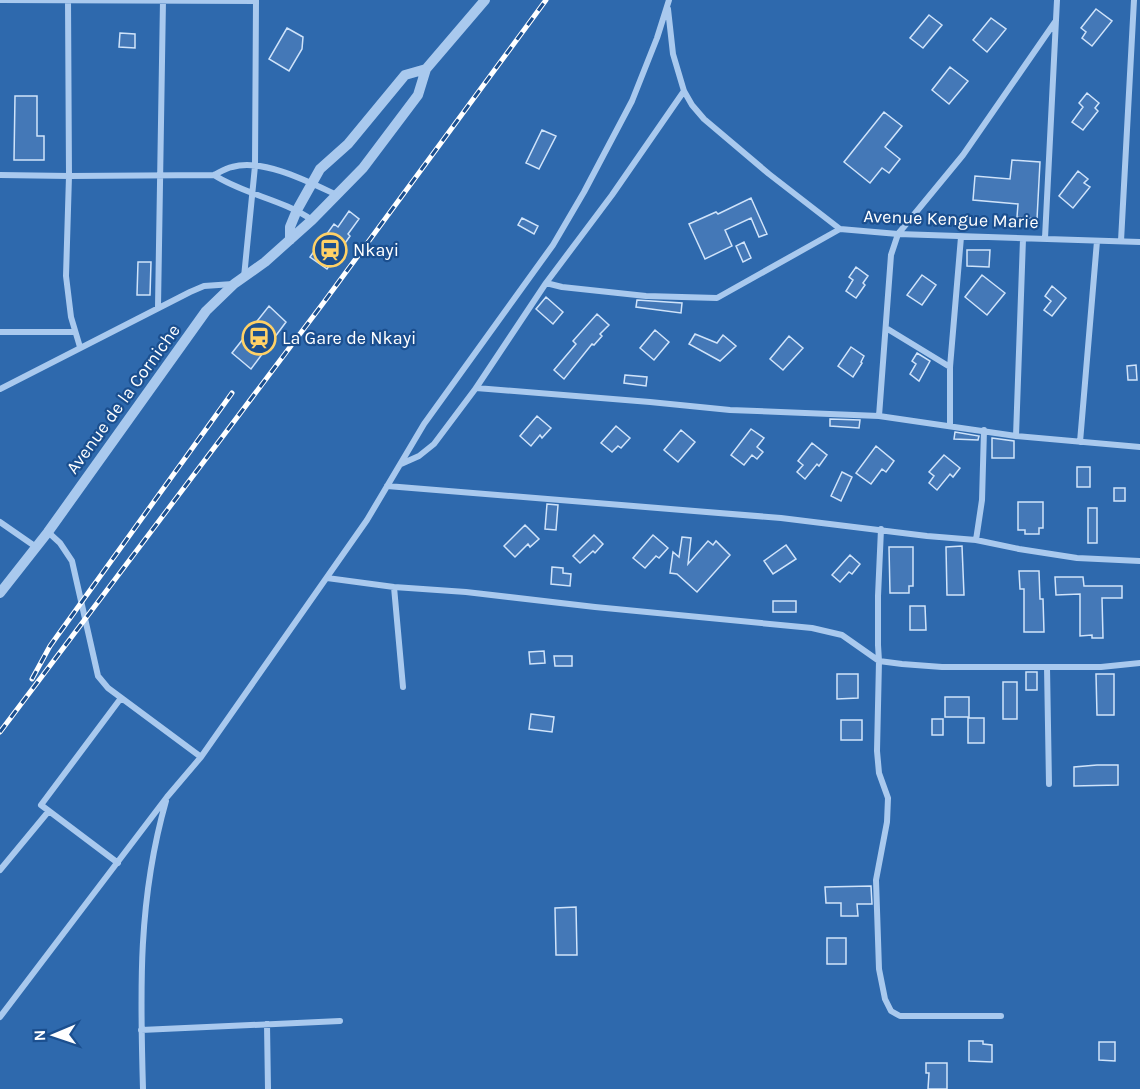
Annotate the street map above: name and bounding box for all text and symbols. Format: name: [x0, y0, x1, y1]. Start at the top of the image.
street label: Avenue Kengue Marie: [863, 205, 1039, 233]
station icon: Nkayi: [312, 232, 348, 268]
place label: Nkayi: [353, 239, 399, 261]
street label: Avenue de la Corniche: [61, 320, 185, 478]
station icon: La Gare de Nkayi: [241, 320, 277, 356]
place label: La Gare de Nkayi: [282, 327, 416, 349]
north arrow: [24, 1005, 84, 1065]
text: N: [30, 1029, 49, 1042]

